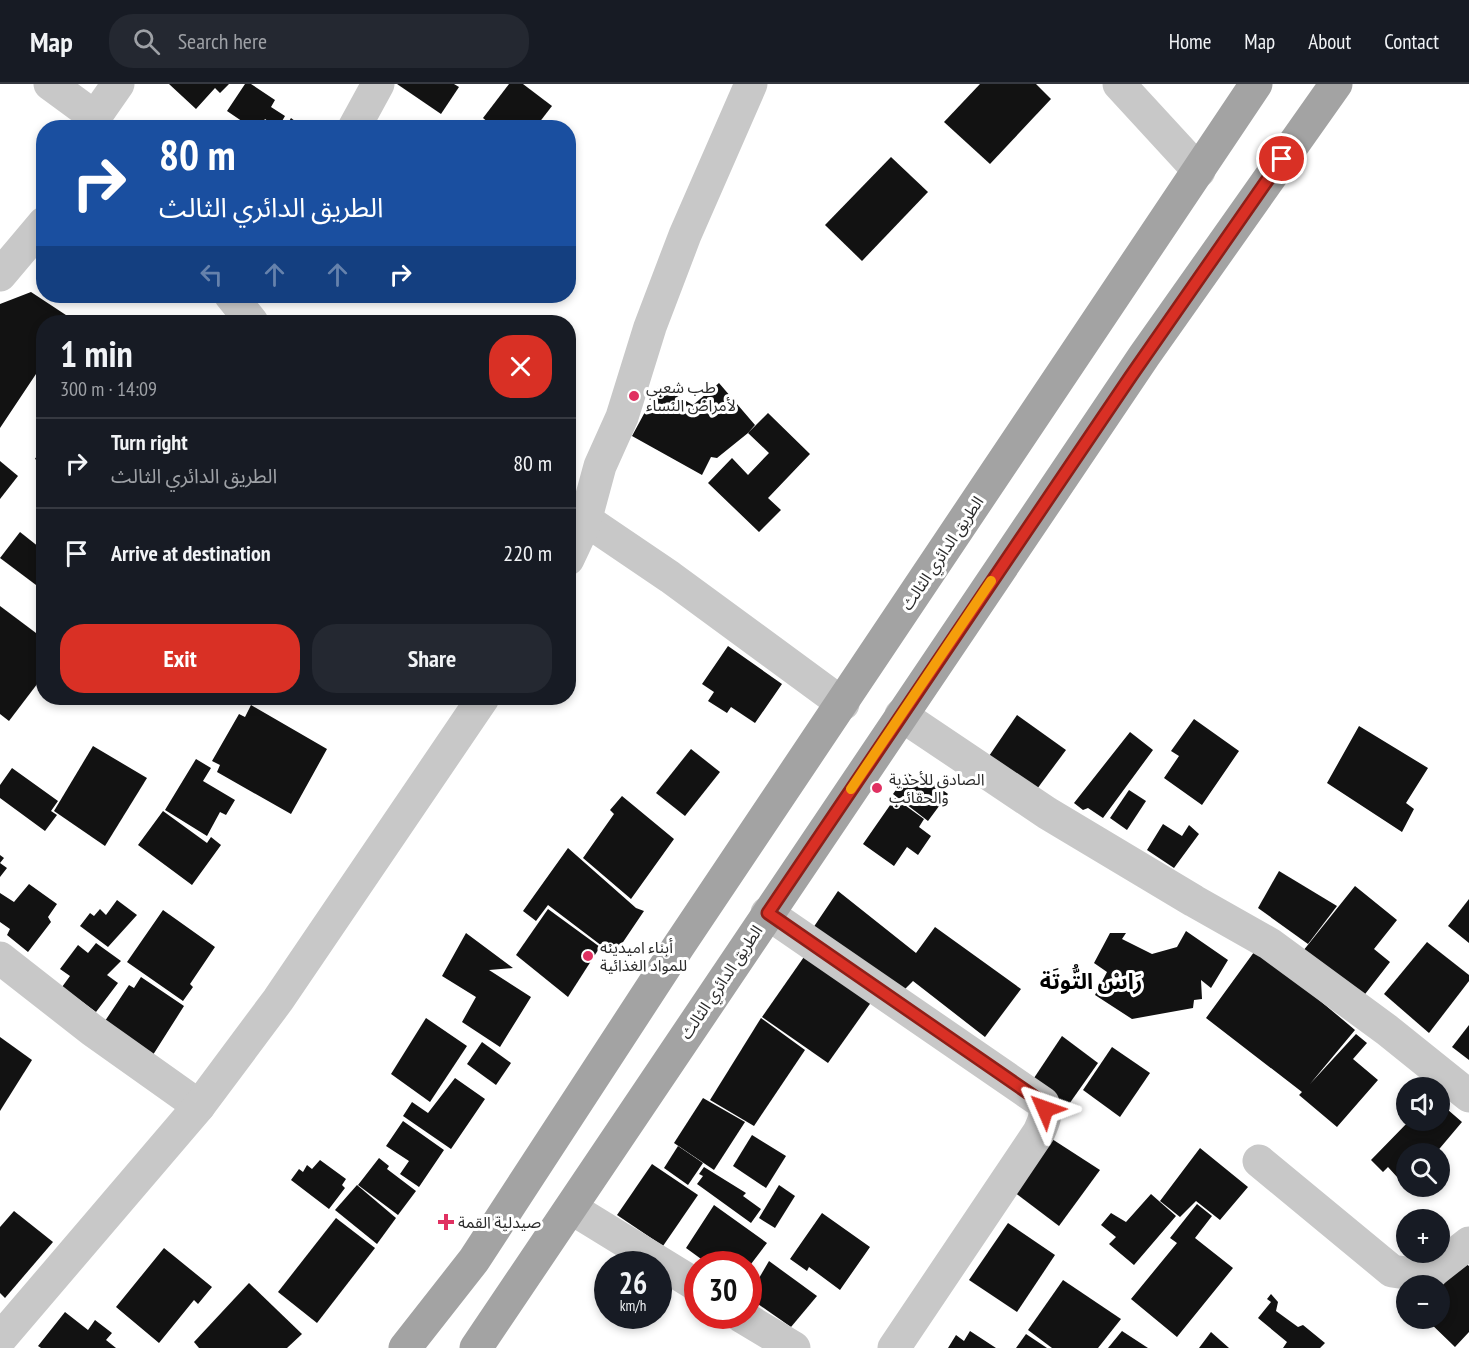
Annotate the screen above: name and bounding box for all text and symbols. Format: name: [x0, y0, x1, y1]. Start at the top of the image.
search box: [109, 14, 529, 68]
text: Map: [30, 23, 73, 60]
icon: search: [130, 25, 163, 58]
text: Search here: [178, 27, 267, 55]
text: Home: [1169, 28, 1211, 55]
text: Map: [1244, 28, 1275, 55]
text: About: [1308, 28, 1351, 55]
text: Contact: [1384, 28, 1439, 55]
text: 80 m: [159, 127, 236, 182]
pin: [1256, 133, 1307, 184]
icon: arrive: [1265, 142, 1298, 175]
icon: right: [60, 144, 138, 222]
text: الطريق الدائري الثالث: [159, 190, 383, 224]
icon: left: [195, 258, 228, 291]
icon: ahead: [258, 258, 291, 291]
icon: ahead: [321, 258, 354, 291]
icon: right: [384, 258, 417, 291]
text: 1 min: [60, 330, 133, 377]
button: close: [489, 335, 552, 398]
text: 300 m · 14:09: [60, 376, 157, 402]
place label: طب شعبي لأمراض النساء: [646, 377, 736, 415]
marker: طب شعبي لأمراض النساء: [627, 389, 641, 403]
text: Turn right: [111, 428, 188, 456]
icon: right: [60, 447, 93, 480]
text: 80 m: [513, 449, 552, 477]
text: الطريق الدائري الثالث: [111, 463, 277, 489]
street label: الطريق الدائري الثالث: [897, 492, 990, 615]
icon: arrive: [60, 537, 93, 570]
text: Arrive at destination: [111, 539, 271, 567]
text: 220 m: [503, 539, 552, 567]
button: Exit: [60, 624, 300, 693]
button: Share: [312, 624, 552, 693]
place label: الصادق للأحذية والحقائب: [889, 769, 984, 807]
marker: الصادق للأحذية والحقائب: [870, 781, 884, 795]
street label: الطريق الدائري الثالث: [676, 921, 769, 1044]
place label: أبناء اميدينه للمواد الغذائية: [600, 937, 687, 975]
marker: أبناء اميدينه للمواد الغذائية: [581, 949, 595, 963]
district label: رَاسْ التُّوتَة: [1040, 963, 1142, 995]
position arrow: [1013, 1077, 1077, 1141]
map controls: [1396, 1077, 1450, 1329]
button: sound: [1396, 1077, 1450, 1131]
button: search: [1396, 1143, 1450, 1197]
button: +: [1396, 1209, 1450, 1263]
place label: صيدلية القمة: [458, 1212, 541, 1232]
marker: صيدلية القمة: [439, 1215, 453, 1229]
speed limit sign: 30: [684, 1251, 762, 1329]
text: 26: [619, 1263, 647, 1302]
button: −: [1396, 1275, 1450, 1329]
text: km/h: [620, 1296, 646, 1315]

